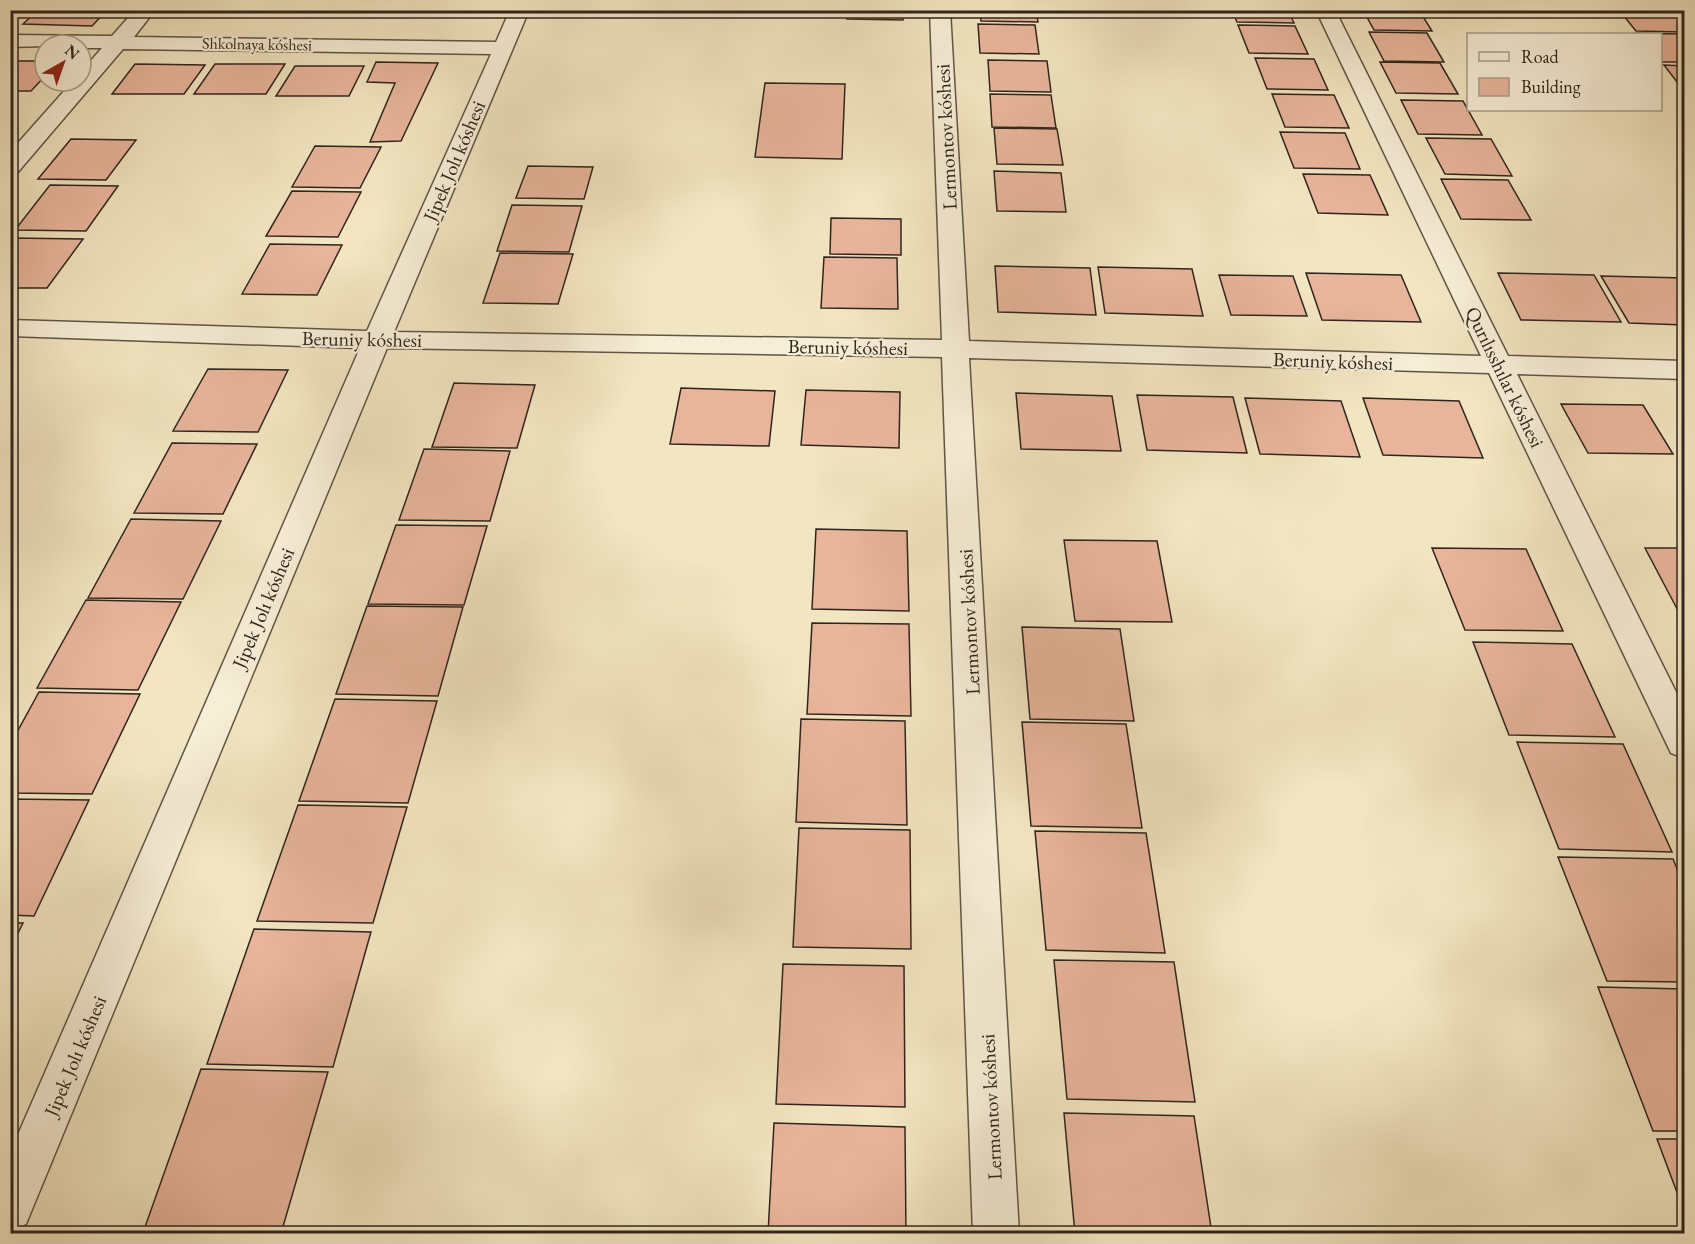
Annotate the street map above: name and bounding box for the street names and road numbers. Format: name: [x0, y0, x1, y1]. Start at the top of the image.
street label: Shkolnaya kóshesi: [202, 33, 312, 55]
street label: Lermontov kóshesi: [929, 63, 963, 211]
street label: Jipek Jolı kóshesi: [416, 97, 491, 227]
street label: Qurılısshılar kóshesi: [1460, 302, 1550, 452]
street label: Beruniy kóshesi: [302, 325, 422, 353]
street label: Beruniy kóshesi: [788, 333, 908, 361]
street label: Beruniy kóshesi: [1272, 346, 1394, 376]
street label: Jipek Jolı kóshesi: [225, 544, 300, 674]
street label: Lermontov kóshesi: [952, 548, 986, 696]
street label: Jipek Jolı kóshesi: [37, 992, 112, 1122]
street label: Lermontov kóshesi: [974, 1033, 1008, 1181]

